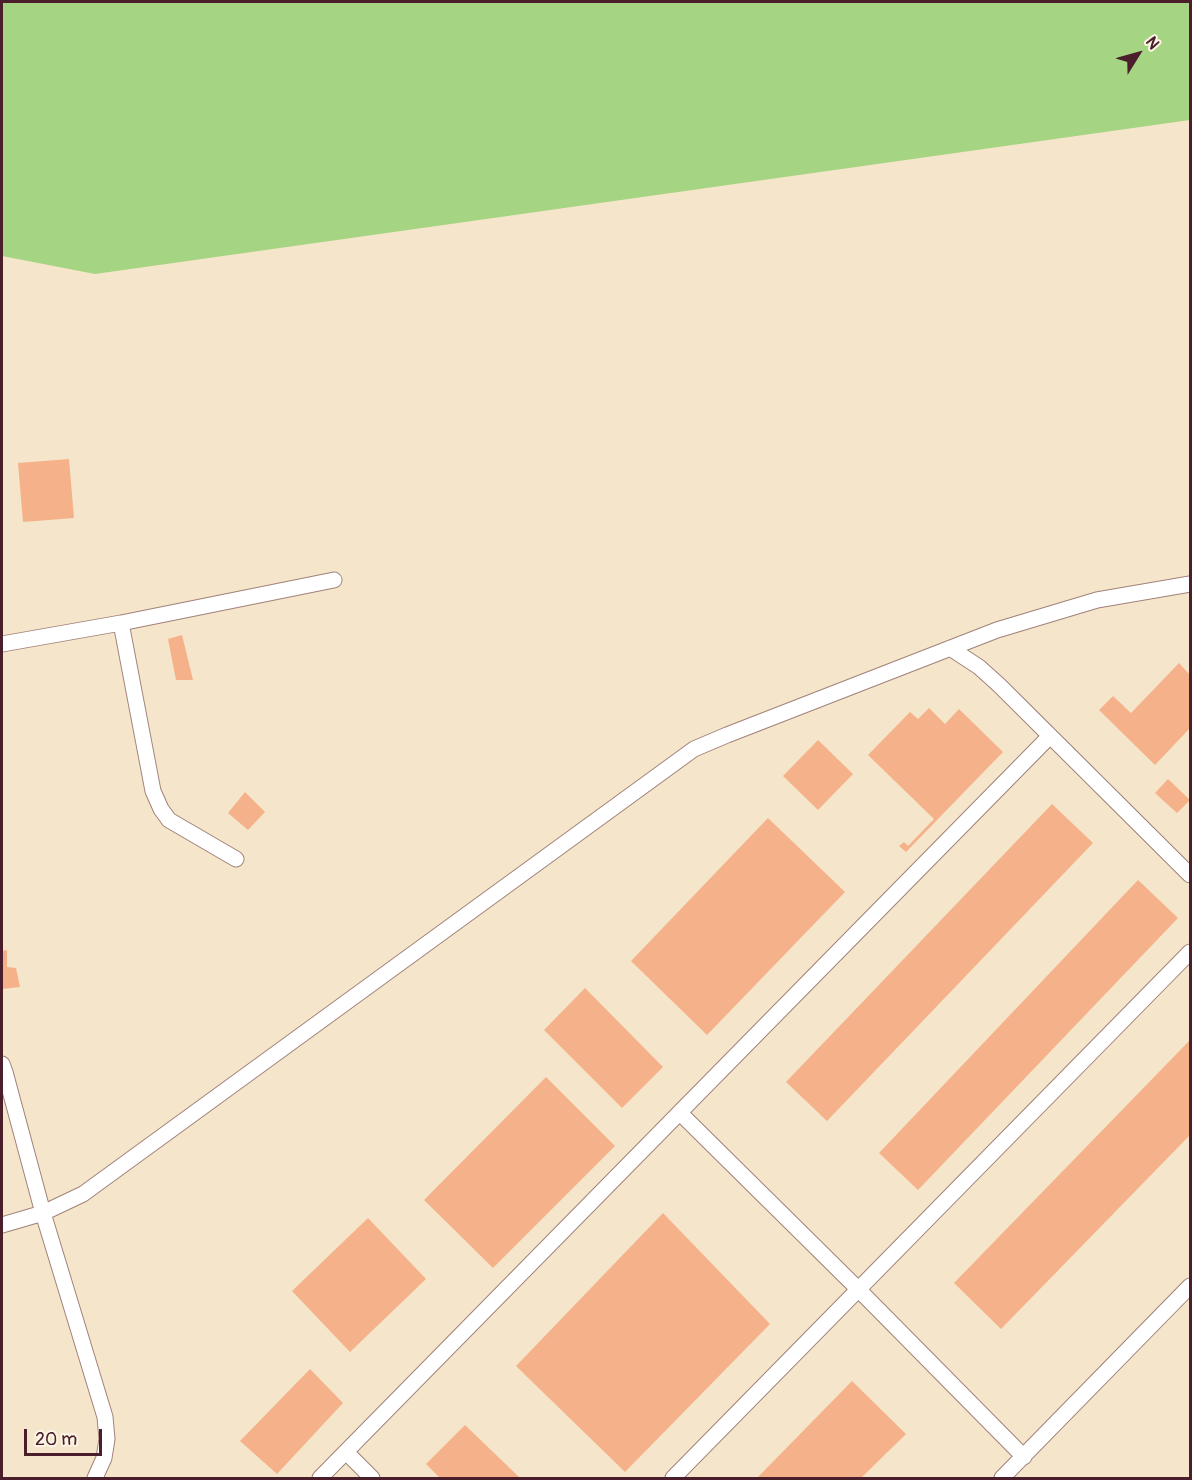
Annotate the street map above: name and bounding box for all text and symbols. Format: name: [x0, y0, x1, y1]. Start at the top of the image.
north arrow: [1108, 24, 1168, 84]
text: N: [1141, 33, 1164, 54]
scale bar: [27, 1417, 105, 1455]
text: 20 m: [35, 1428, 77, 1451]

